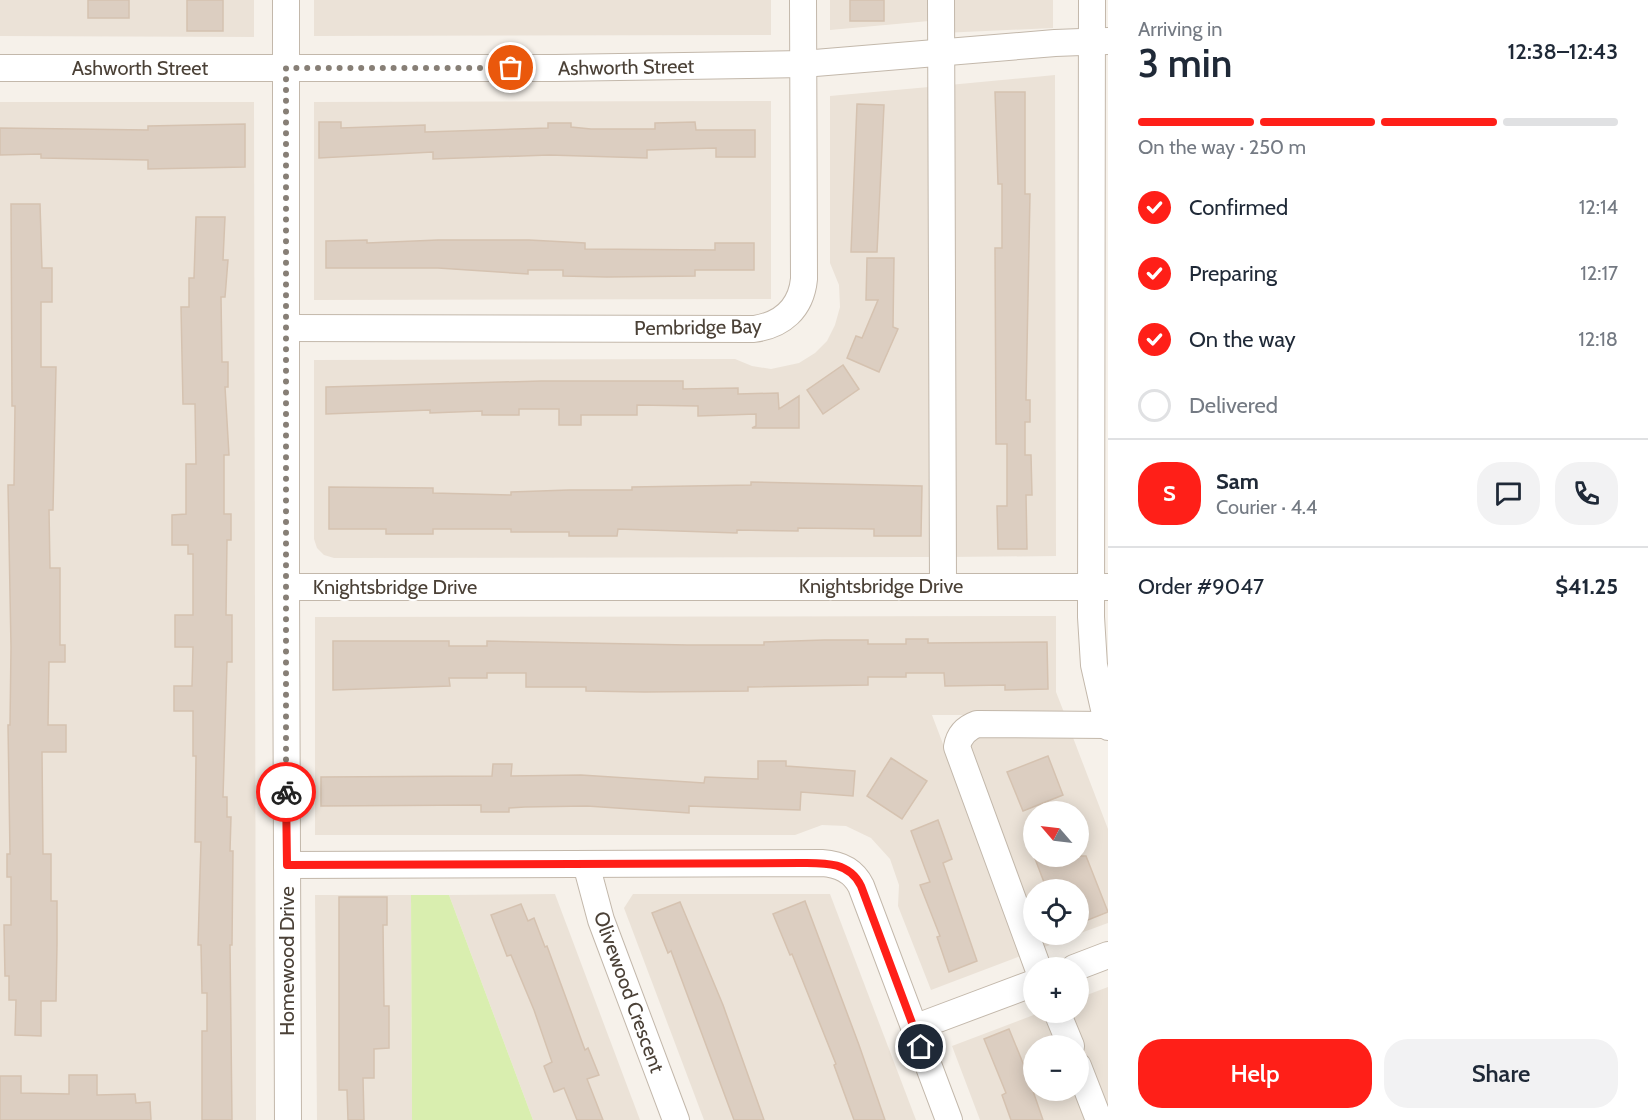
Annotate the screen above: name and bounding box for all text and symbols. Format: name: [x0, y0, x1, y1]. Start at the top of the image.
text: Arriving in: [1138, 17, 1222, 41]
text: 12:38–12:43: [1508, 38, 1618, 65]
text: 3 min: [1138, 39, 1232, 87]
pin: [485, 42, 536, 93]
icon: bag: [494, 51, 527, 84]
street label: Ashworth Street: [558, 54, 695, 80]
street label: Ashworth Street: [72, 56, 208, 80]
text: On the way · 250 m: [1138, 135, 1306, 159]
icon: check: [1138, 191, 1171, 224]
text: Confirmed: [1189, 194, 1288, 221]
text: 12:14: [1579, 195, 1618, 219]
icon: check: [1138, 257, 1171, 290]
text: Preparing: [1189, 260, 1277, 287]
text: 12:17: [1580, 261, 1618, 285]
street label: Pembridge Bay: [634, 314, 762, 340]
icon: check: [1138, 323, 1171, 356]
text: On the way: [1189, 326, 1296, 353]
text: 12:18: [1578, 327, 1618, 351]
text: Delivered: [1189, 392, 1278, 419]
button: chat: [1477, 462, 1540, 525]
button: phone: [1555, 462, 1618, 525]
text: Sam: [1216, 468, 1259, 495]
text: S: [1163, 480, 1176, 507]
text: Courier · 4.4: [1216, 495, 1317, 519]
text: Order #9047: [1138, 573, 1264, 600]
text: $41.25: [1555, 573, 1618, 600]
street label: Knightsbridge Drive: [799, 574, 963, 598]
street label: Knightsbridge Drive: [313, 575, 477, 599]
courier: [256, 762, 316, 822]
icon: bike: [270, 776, 303, 809]
north arrow: [1023, 801, 1089, 867]
map controls: [1023, 801, 1089, 1101]
button: locate: [1023, 879, 1089, 945]
street label: Homewood Drive: [275, 886, 299, 1036]
street label: Olivewood Crescent: [589, 908, 669, 1076]
button: +: [1023, 957, 1089, 1023]
pin: [895, 1021, 946, 1072]
icon: home: [904, 1030, 937, 1063]
button: −: [1023, 1035, 1089, 1101]
button: Help: [1138, 1039, 1372, 1108]
button: Share: [1384, 1039, 1618, 1108]

